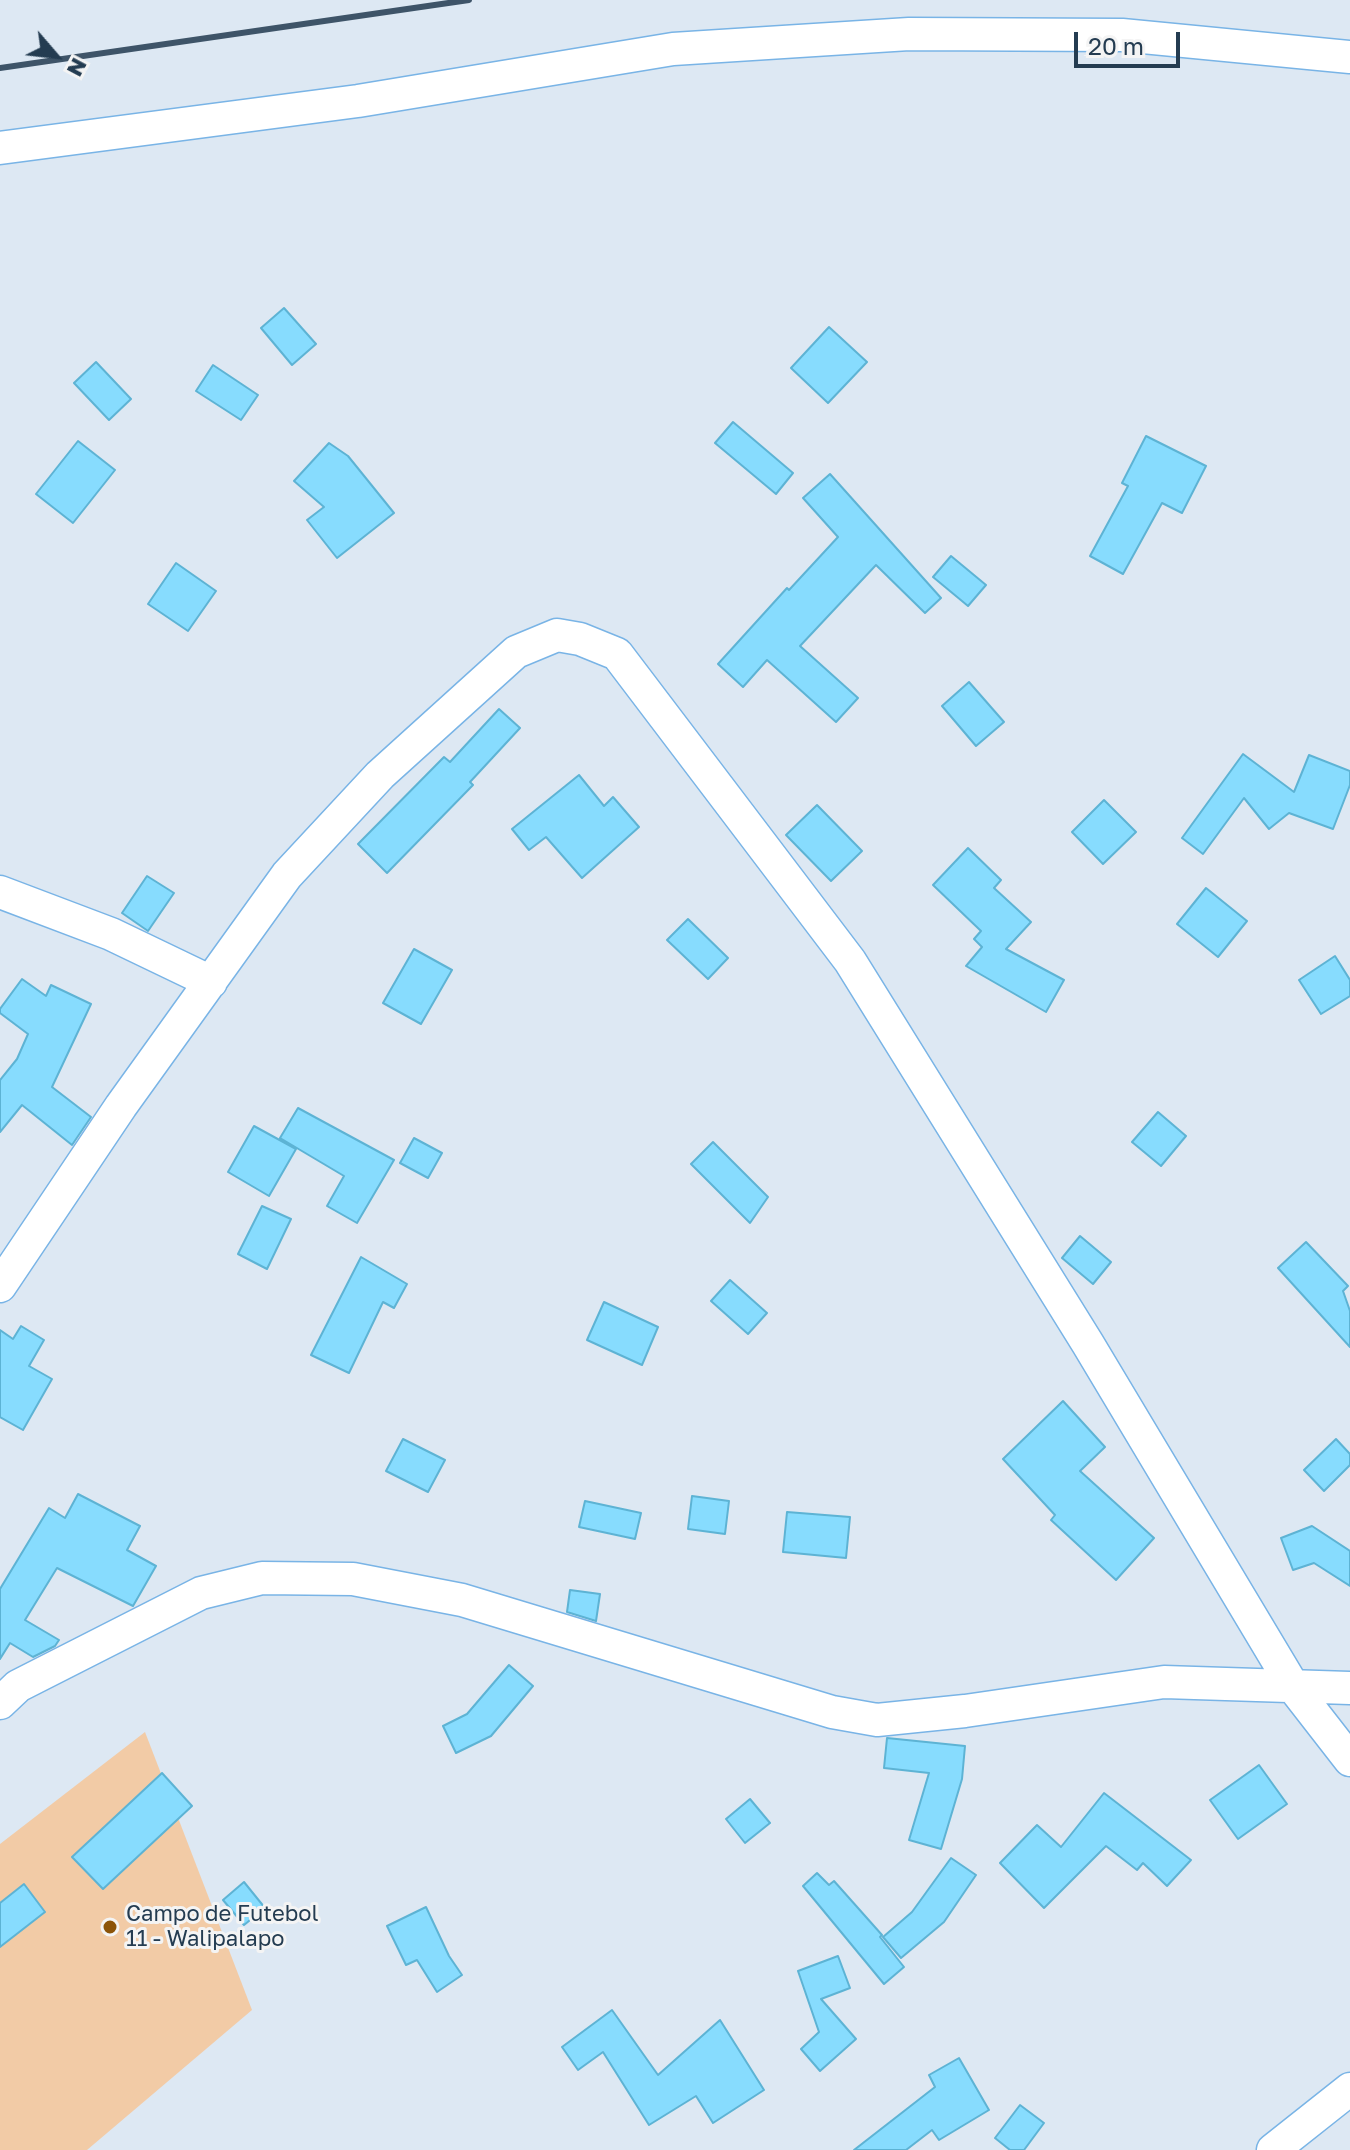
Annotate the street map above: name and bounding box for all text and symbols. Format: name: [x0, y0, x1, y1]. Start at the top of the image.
north arrow: [16, 16, 96, 96]
scale bar: [1078, 16, 1184, 66]
text: 20 m: [1088, 31, 1144, 60]
text: N: [62, 54, 93, 81]
place label: Campo de Futebol 11 - Walipalapo: [126, 1901, 319, 1952]
marker: Campo de Futebol 11 - Walipalapo: [101, 1918, 119, 1936]

